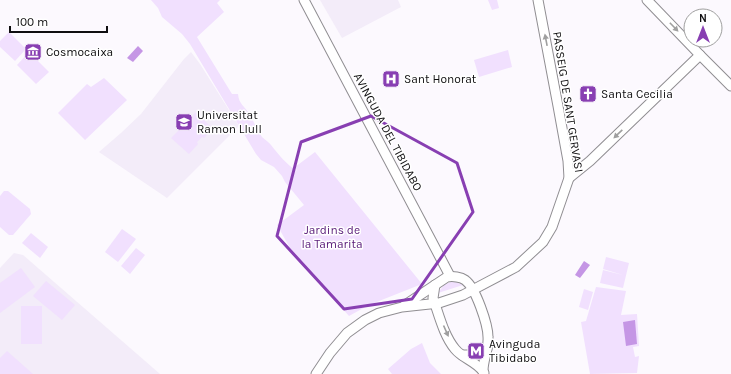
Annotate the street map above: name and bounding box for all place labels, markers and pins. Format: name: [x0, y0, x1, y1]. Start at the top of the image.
museum icon: Cosmocaixa: [23, 42, 43, 62]
place label: Cosmocaixa: [46, 45, 113, 59]
hospital icon: Sant Honorat: [381, 69, 401, 89]
place label: Sant Honorat: [404, 72, 477, 86]
church icon: Santa Cecilia: [578, 84, 598, 104]
place label: Santa Cecilia: [601, 87, 673, 101]
place label: Universitat Ramon Llull: [197, 108, 262, 136]
school or university icon: Universitat Ramon Llull: [174, 112, 194, 132]
place label: Avinguda Tibidabo: [489, 337, 540, 365]
metro station icon: Avinguda Tibidabo: [466, 341, 486, 361]

